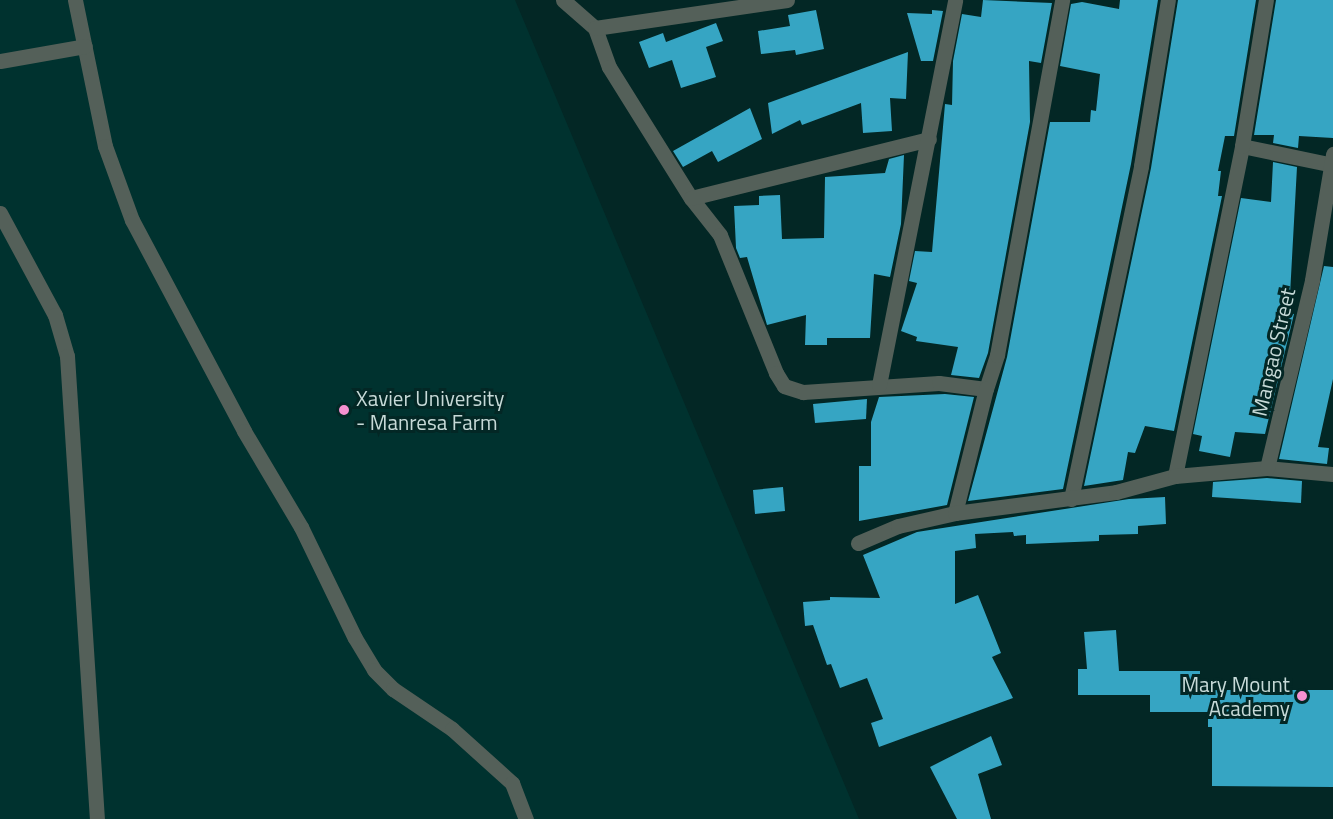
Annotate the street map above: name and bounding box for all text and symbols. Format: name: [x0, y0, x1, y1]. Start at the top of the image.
street label: Mangao Street: [1246, 286, 1300, 418]
place label: Xavier University - Manresa Farm: [356, 385, 504, 435]
marker: Xavier University - Manresa Farm: [337, 403, 351, 417]
place label: Mary Mount Academy: [1181, 671, 1290, 721]
marker: Mary Mount Academy: [1295, 689, 1309, 703]

